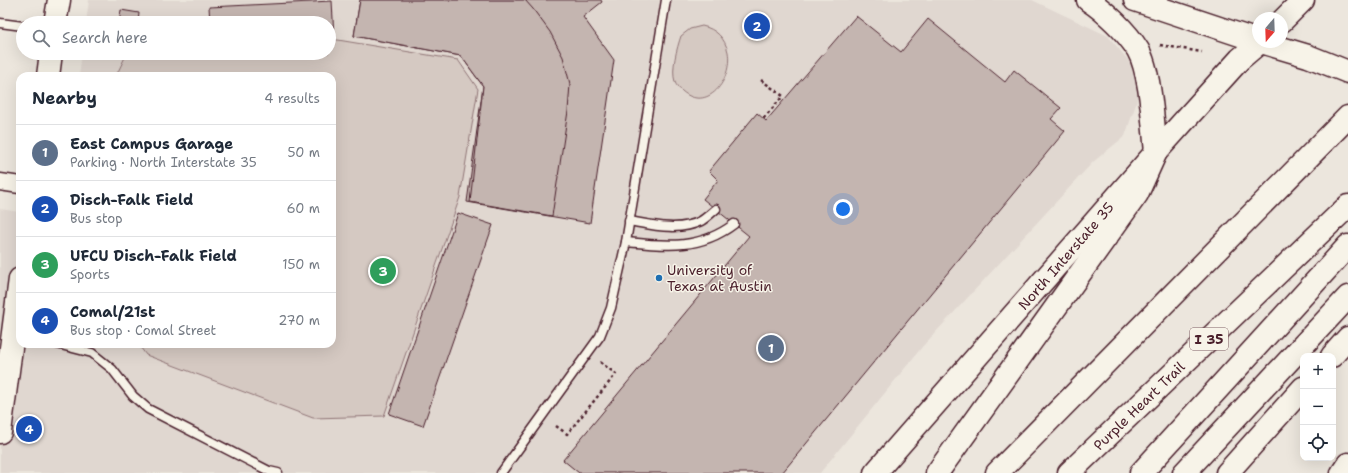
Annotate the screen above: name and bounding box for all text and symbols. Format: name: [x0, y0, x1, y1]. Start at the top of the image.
pin: 2: [744, 11, 770, 41]
north arrow: [1252, 12, 1288, 48]
search box: [16, 16, 336, 60]
icon: search: [30, 27, 52, 49]
text: Search here: [62, 28, 148, 48]
text: Nearby: [32, 87, 97, 109]
text: 4 results: [264, 90, 320, 107]
text: East Campus Garage: [70, 134, 233, 154]
text: 1: [42, 144, 48, 161]
text: 50 m: [287, 144, 320, 161]
text: Parking · North Interstate 35: [70, 154, 257, 171]
text: Disch-Falk Field: [70, 190, 193, 210]
street label: North Interstate 35: [1014, 198, 1118, 314]
your location: [833, 199, 853, 219]
text: 2: [40, 200, 50, 217]
text: 60 m: [287, 200, 320, 217]
text: Bus stop: [70, 210, 122, 227]
text: UFCU Disch-Falk Field: [70, 246, 237, 266]
text: 3: [40, 256, 50, 273]
text: 150 m: [282, 256, 320, 273]
pin: 3: [370, 256, 396, 286]
place label: University of Texas at Austin: [667, 261, 772, 295]
text: Sports: [70, 266, 110, 283]
marker: University of Texas at Austin: [654, 273, 664, 283]
text: Comal/21st: [70, 302, 155, 322]
text: 4: [40, 312, 50, 329]
text: 270 m: [278, 312, 320, 329]
text: Bus stop · Comal Street: [70, 322, 216, 339]
road number: I 35: [1190, 328, 1228, 350]
pin: 1: [758, 333, 784, 363]
map controls: [1300, 353, 1336, 461]
button: +: [1300, 353, 1336, 389]
street label: Purple Heart Trail: [1090, 357, 1189, 454]
button: −: [1300, 389, 1336, 425]
pin: 4: [16, 414, 42, 444]
button: locate: [1300, 425, 1336, 461]

